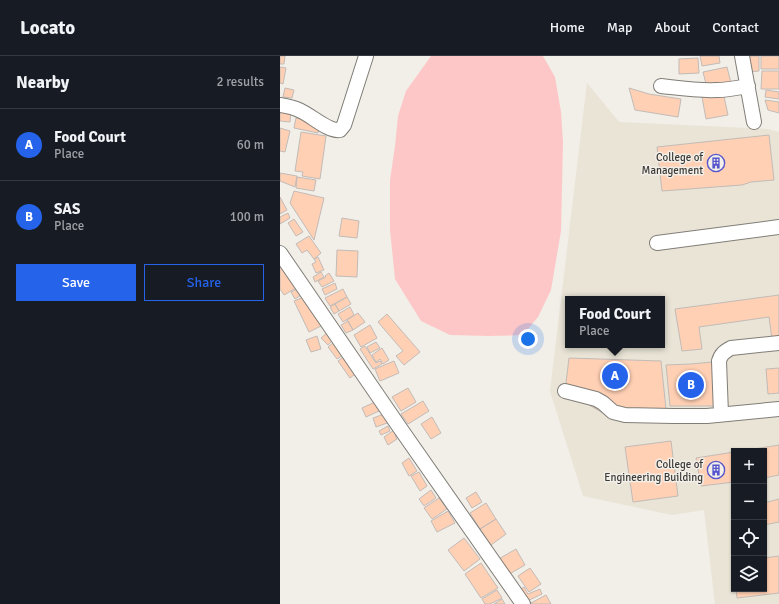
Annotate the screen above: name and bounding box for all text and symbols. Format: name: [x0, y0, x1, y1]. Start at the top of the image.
text: Locato: [20, 16, 75, 40]
text: Home: [550, 19, 585, 36]
text: Map: [607, 19, 632, 36]
text: About: [654, 19, 690, 36]
text: Contact: [712, 19, 759, 36]
text: Nearby: [16, 72, 69, 93]
text: 2 results: [216, 74, 264, 90]
text: Food Court: [54, 128, 126, 146]
text: A: [25, 137, 33, 153]
text: 60 m: [237, 137, 264, 153]
text: Place: [54, 146, 84, 162]
place label: College of Management: [642, 151, 704, 177]
building icon: College of Management: [706, 153, 726, 173]
text: SAS: [54, 200, 80, 218]
text: B: [25, 209, 33, 225]
text: 100 m: [230, 209, 264, 225]
text: Place: [54, 218, 84, 234]
button: Save: [16, 264, 136, 301]
button: Share: [144, 264, 264, 301]
popup: [565, 296, 665, 348]
text: Food Court: [579, 305, 651, 323]
text: Place: [579, 323, 609, 339]
your location: [518, 329, 538, 349]
pin: A: [602, 361, 628, 391]
pin: B: [678, 370, 704, 400]
map controls: [731, 448, 767, 592]
button: +: [731, 448, 767, 484]
place label: College of Engineering Building: [604, 458, 704, 484]
building icon: College of Engineering Building: [706, 460, 726, 480]
button: −: [731, 484, 767, 520]
button: locate: [731, 520, 767, 556]
button: layers: [731, 556, 767, 592]

